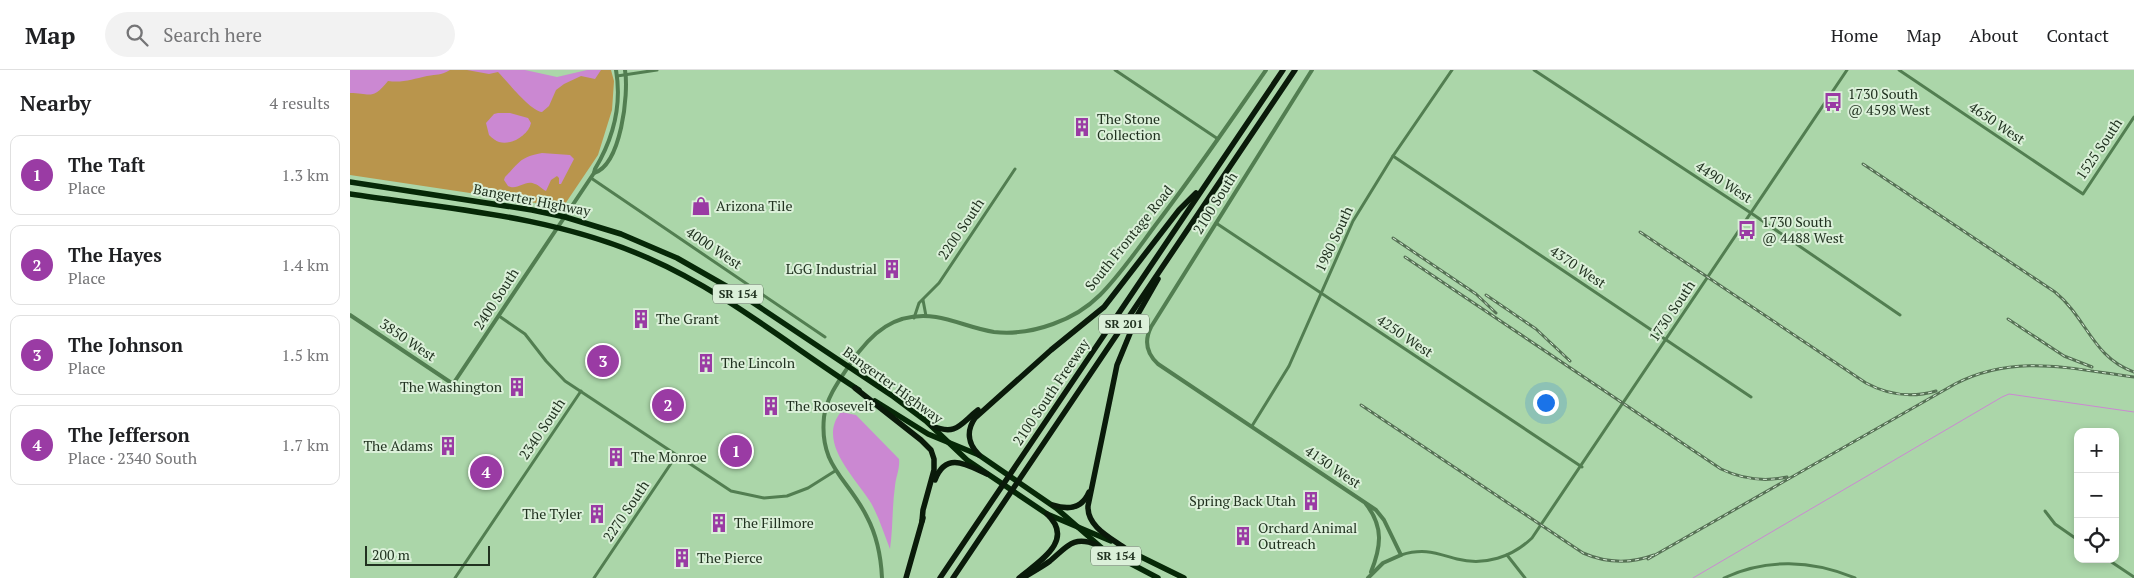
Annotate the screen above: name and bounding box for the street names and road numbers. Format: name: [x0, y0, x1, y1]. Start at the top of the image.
street label: 4650 West: [1966, 97, 2030, 149]
street label: 1525 South: [2071, 114, 2126, 183]
street label: 4490 West: [1692, 156, 1757, 207]
street label: 2100 South: [1188, 168, 1241, 237]
street label: Bangerter Highway: [472, 179, 593, 220]
street label: South Frontage Road: [1080, 181, 1177, 294]
street label: 2200 South: [933, 194, 988, 263]
street label: 1980 South: [1310, 203, 1357, 275]
street label: 4000 West: [683, 222, 747, 274]
street label: 4370 West: [1547, 241, 1611, 293]
street label: 2400 South: [469, 264, 523, 333]
street label: 1730 South: [1644, 276, 1699, 345]
road number: SR 154: [713, 284, 763, 303]
street label: 4250 West: [1374, 310, 1438, 362]
street label: 3850 West: [377, 314, 441, 366]
road number: SR 201: [1099, 314, 1149, 334]
street label: 2100 South Freeway: [1008, 334, 1094, 449]
street label: Bangerter Highway: [840, 342, 948, 428]
street label: 2340 South: [514, 394, 569, 463]
street label: 4130 West: [1302, 441, 1366, 493]
street label: 2270 South: [598, 476, 653, 545]
road number: SR 154: [1091, 546, 1141, 566]

